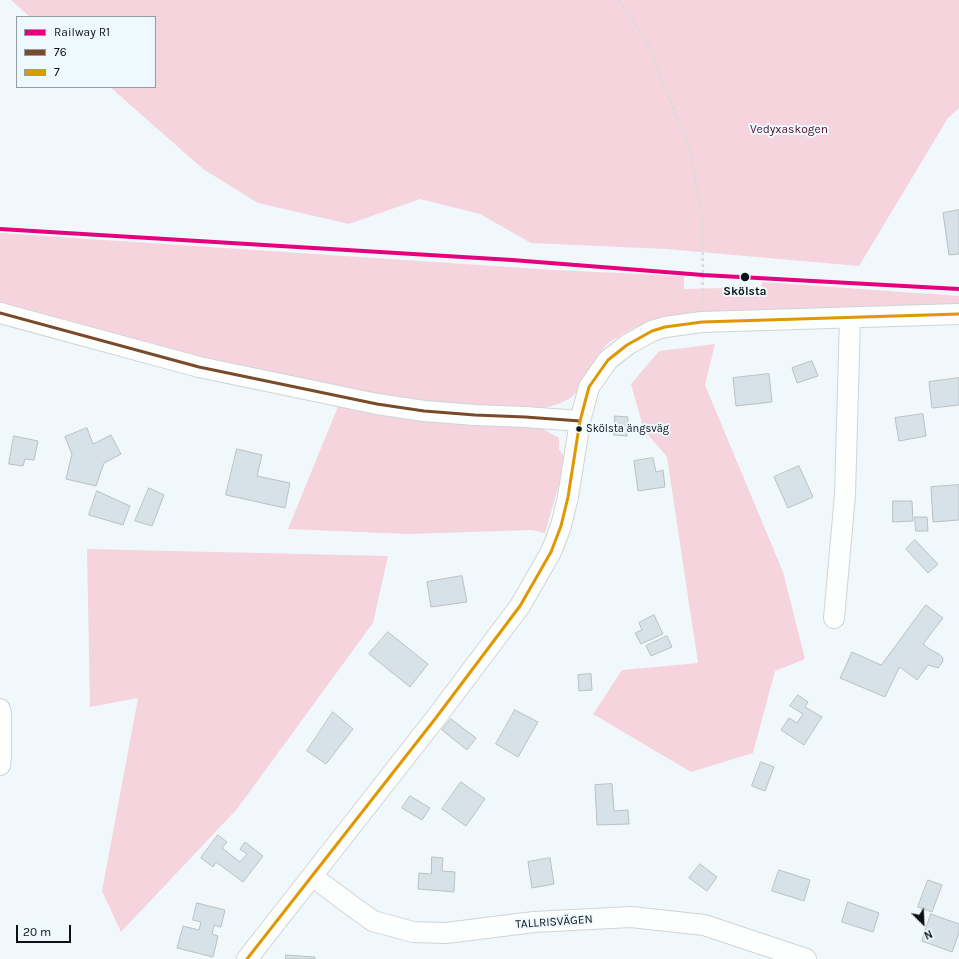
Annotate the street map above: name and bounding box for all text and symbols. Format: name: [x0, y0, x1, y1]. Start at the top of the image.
legend: [16, 16, 156, 88]
text: Railway R1: [54, 25, 110, 39]
text: 76: [54, 45, 67, 59]
text: 7: [54, 65, 60, 79]
park label: Vedyxaskogen: [750, 123, 828, 137]
marker: Skölsta: [739, 271, 751, 283]
place label: Skölsta: [723, 285, 767, 299]
place label: Skölsta ängsväg: [586, 422, 669, 436]
marker: Skölsta ängsväg: [574, 424, 584, 434]
north arrow: [903, 903, 943, 943]
street label: TALLRISVÄGEN: [515, 912, 593, 932]
scale bar: [18, 917, 73, 943]
text: 20 m: [23, 925, 51, 939]
text: N: [922, 927, 934, 942]

